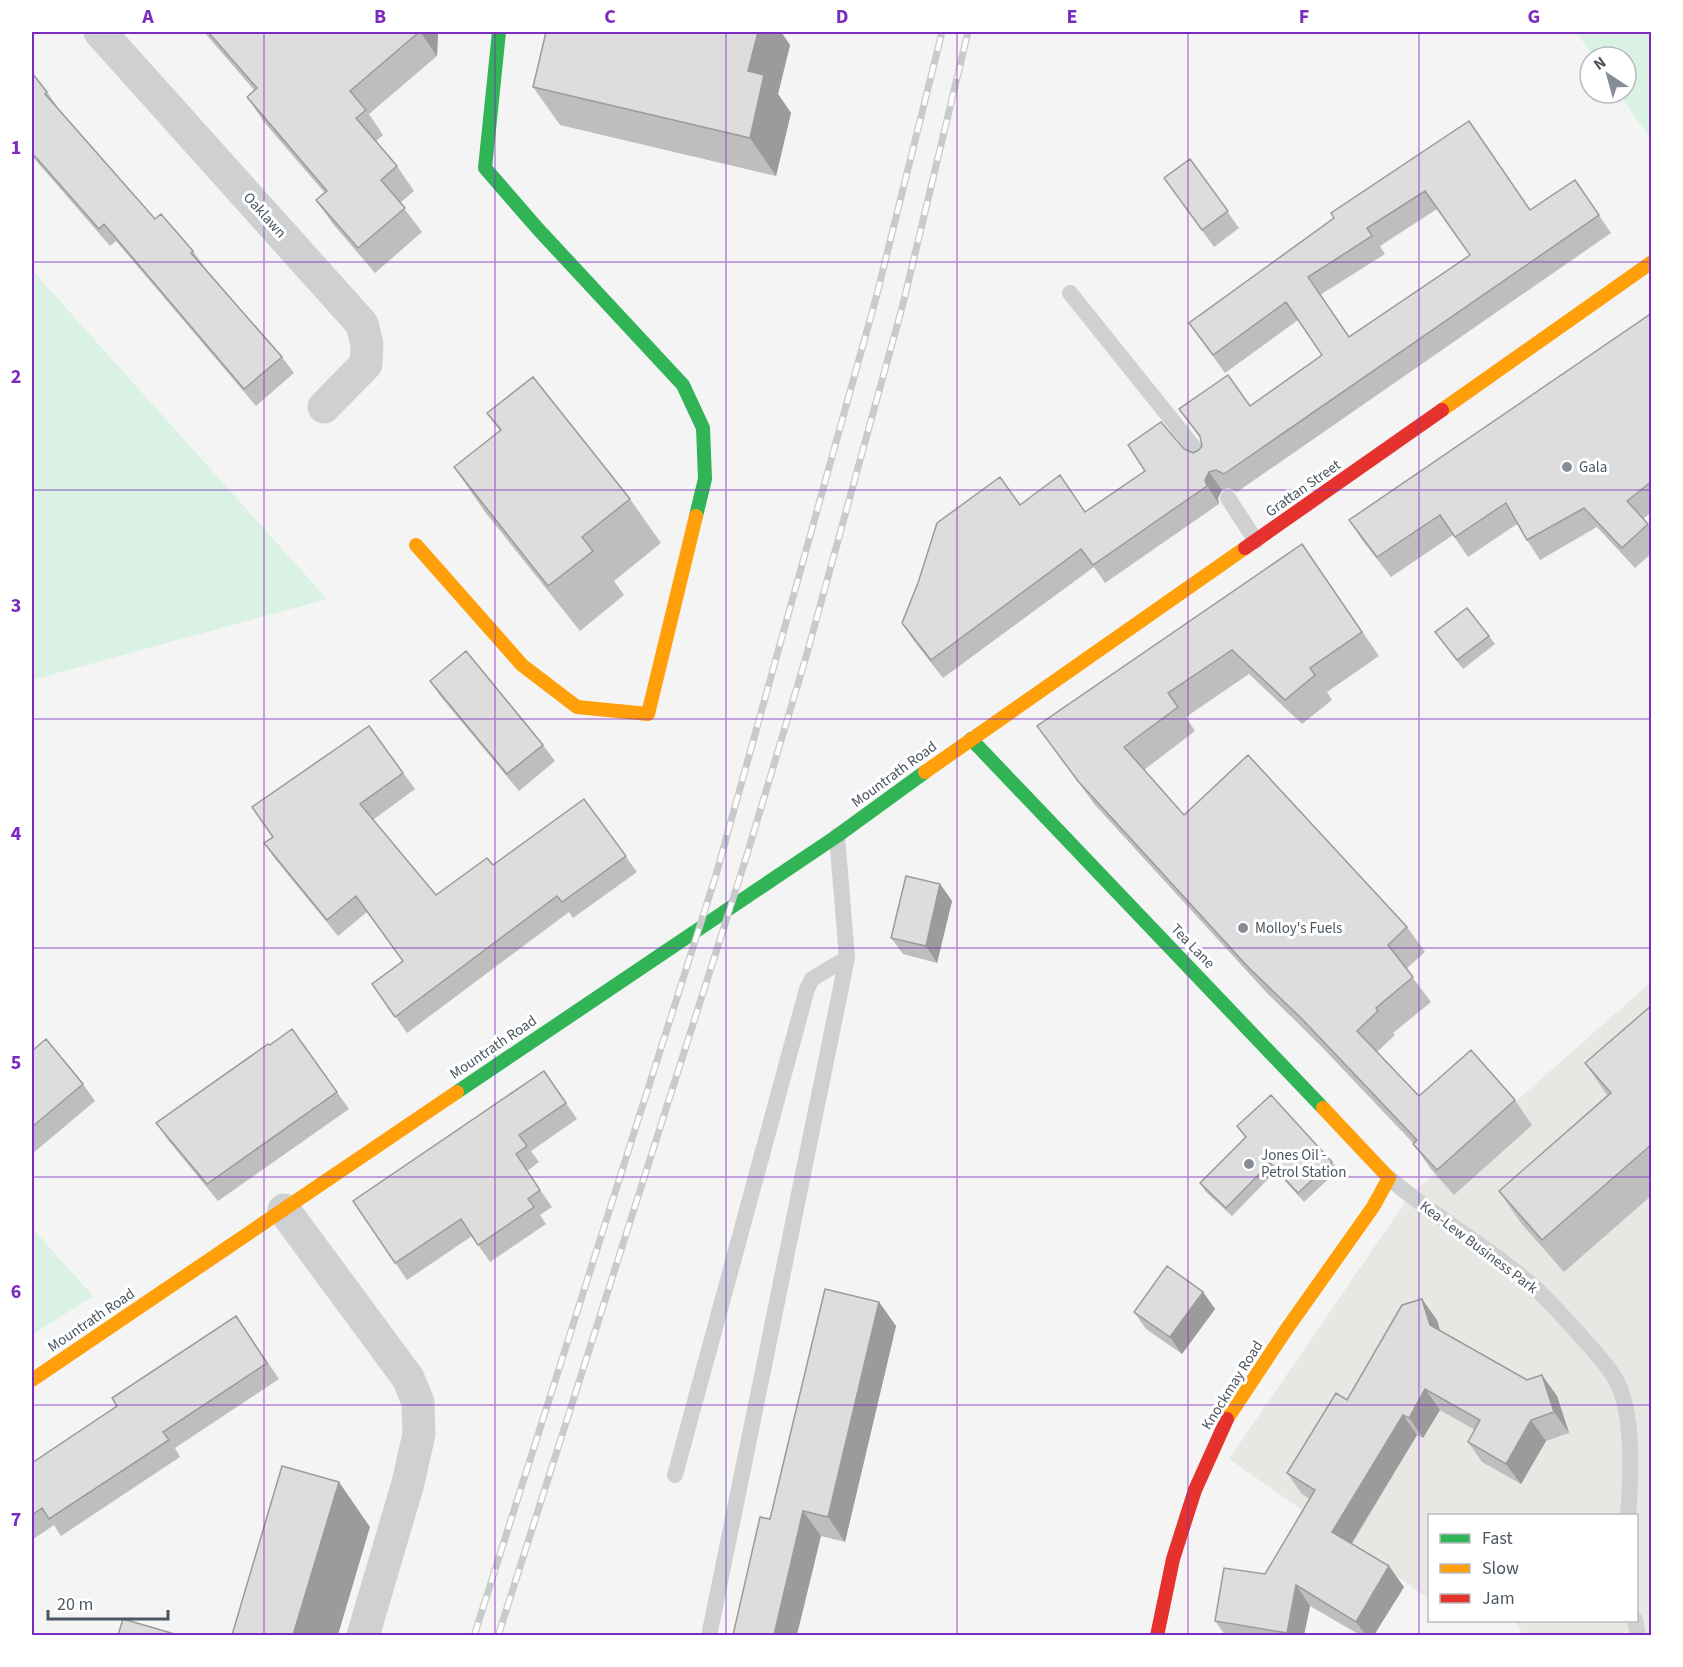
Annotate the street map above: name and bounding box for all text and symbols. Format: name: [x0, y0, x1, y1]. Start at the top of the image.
text: A: [141, 3, 154, 31]
text: B: [374, 3, 386, 31]
text: C: [604, 3, 616, 31]
text: D: [836, 3, 848, 31]
text: E: [1067, 3, 1077, 31]
text: F: [1299, 3, 1309, 31]
text: G: [1528, 3, 1540, 31]
north arrow: [1578, 45, 1638, 105]
text: N: [1589, 52, 1611, 76]
text: 1: [11, 134, 21, 162]
street label: Oaklawn: [238, 188, 291, 243]
text: 2: [11, 363, 21, 391]
street label: Grattan Street: [1261, 455, 1345, 522]
place label: Gala: [1579, 457, 1607, 478]
marker: Gala: [1560, 460, 1574, 474]
text: 3: [11, 592, 21, 620]
street label: Mountrath Road: [847, 736, 941, 813]
text: 4: [11, 820, 22, 848]
place label: Molloy's Fuels: [1255, 918, 1342, 939]
street label: Tea Lane: [1166, 919, 1219, 974]
marker: Molloy's Fuels: [1236, 921, 1250, 935]
street label: Mountrath Road: [445, 1010, 541, 1084]
text: 5: [11, 1049, 21, 1077]
place label: Jones Oil - Petrol Station: [1261, 1145, 1346, 1183]
marker: Jones Oil - Petrol Station: [1242, 1157, 1256, 1171]
street label: Kea-Lew Business Park: [1415, 1196, 1542, 1299]
text: 6: [11, 1278, 21, 1306]
street label: Mountrath Road: [43, 1283, 139, 1357]
street label: Knockmay Road: [1197, 1337, 1268, 1434]
text: 7: [11, 1506, 21, 1534]
legend: [1428, 1514, 1638, 1622]
text: Fast: [1482, 1526, 1513, 1551]
text: Slow: [1482, 1556, 1519, 1581]
scale bar: [48, 1583, 168, 1621]
text: Jam: [1482, 1586, 1515, 1611]
text: 20 m: [57, 1592, 93, 1617]

